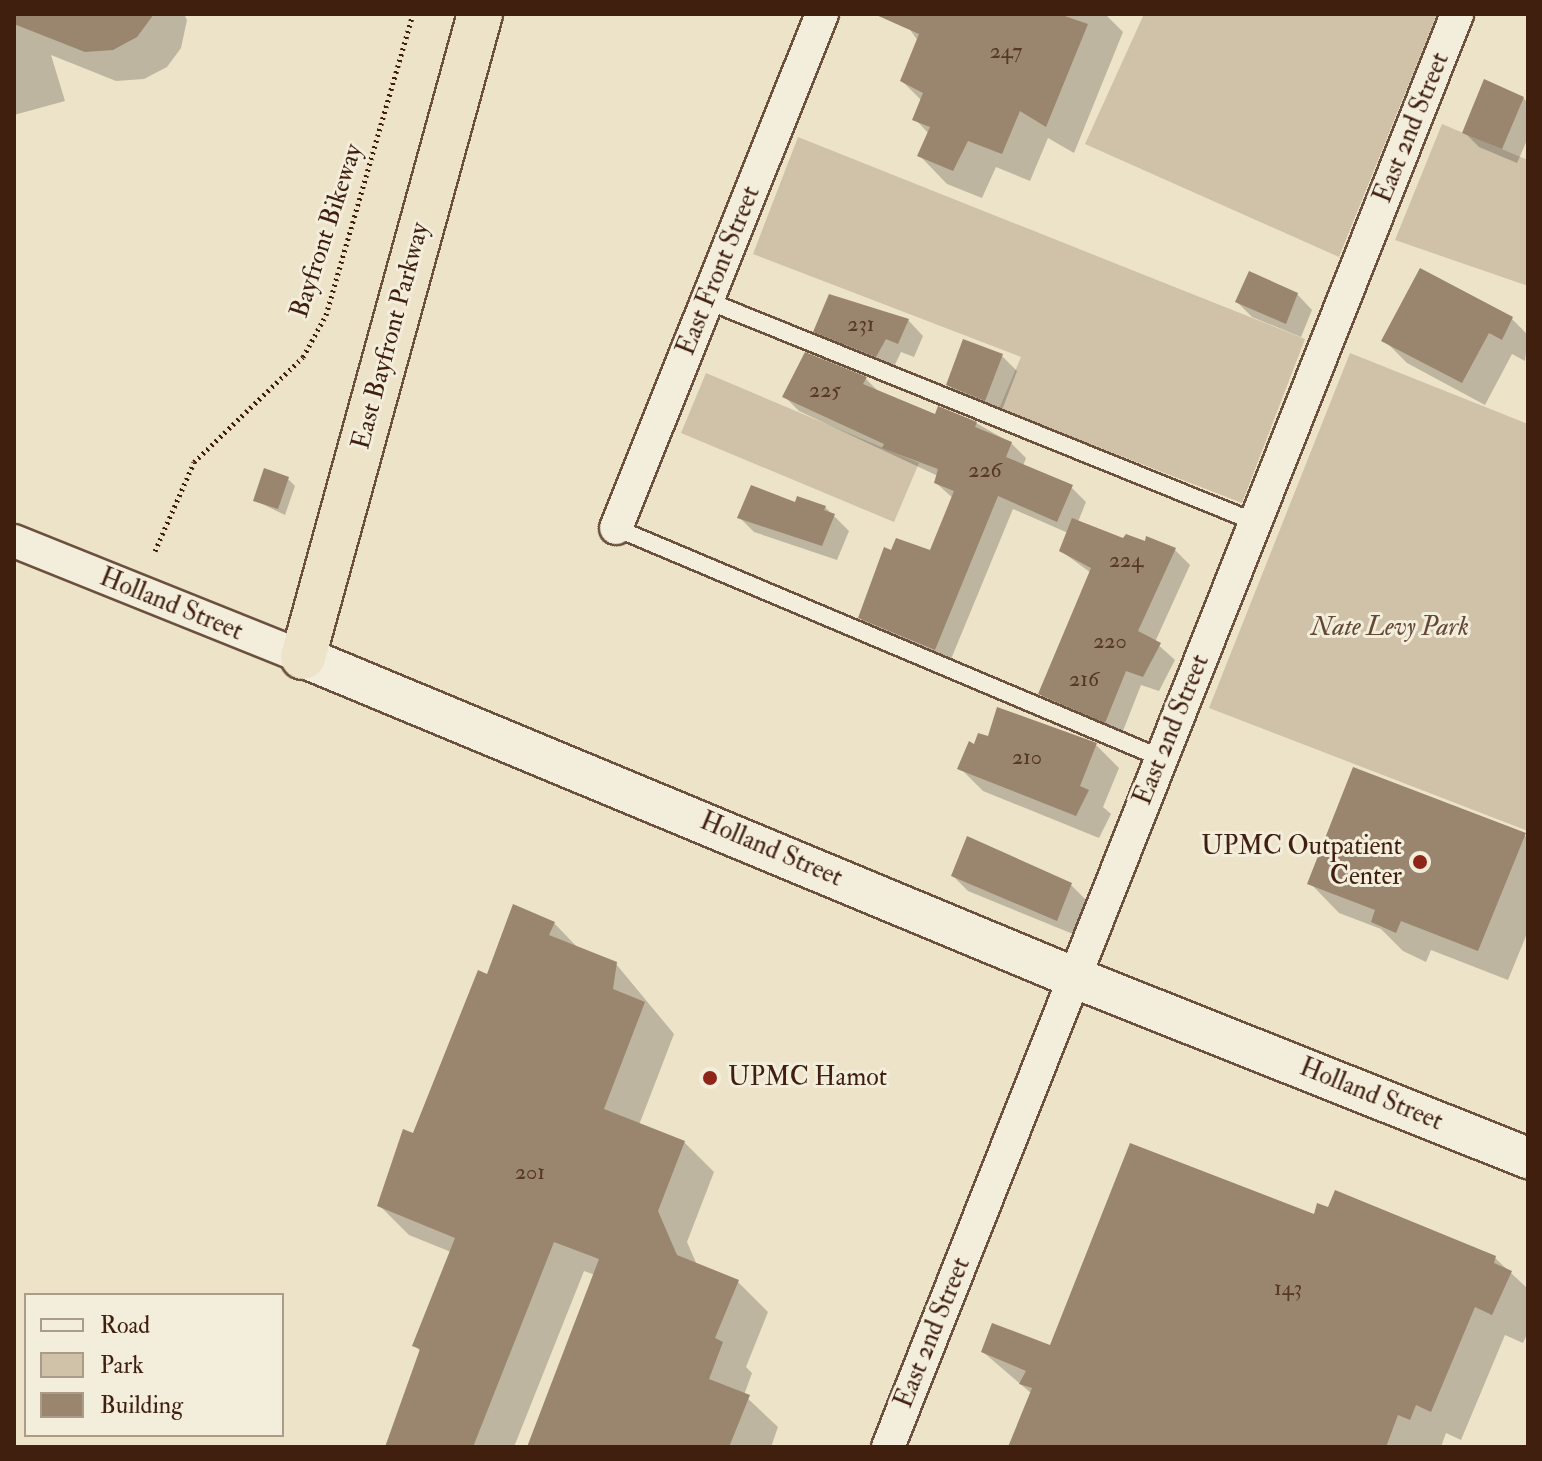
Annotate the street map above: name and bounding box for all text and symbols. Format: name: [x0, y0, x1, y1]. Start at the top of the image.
house number: 247: [990, 39, 1022, 65]
street label: East 2nd Street: [1368, 48, 1456, 208]
street label: Bayfront Bikeway: [284, 140, 370, 322]
street label: East Front Street: [671, 182, 767, 360]
street label: East Bayfront Parkway: [346, 219, 436, 453]
house number: 231: [847, 312, 875, 338]
house number: 225: [809, 378, 841, 404]
house number: 226: [968, 458, 1002, 484]
house number: 224: [1109, 548, 1143, 574]
street label: Holland Street: [95, 562, 247, 648]
park label: Nate Levy Park: [1311, 612, 1469, 644]
house number: 220: [1093, 629, 1127, 655]
street label: East 2nd Street: [1128, 650, 1216, 810]
house number: 216: [1069, 667, 1099, 693]
house number: 210: [1012, 745, 1042, 771]
street label: Holland Street: [695, 806, 847, 894]
place label: UPMC Outpatient Center: [1201, 831, 1402, 892]
marker: UPMC Outpatient Center: [1409, 851, 1431, 873]
street label: Holland Street: [1295, 1052, 1447, 1138]
place label: UPMC Hamot: [728, 1062, 887, 1094]
marker: UPMC Hamot: [699, 1067, 721, 1089]
house number: 201: [515, 1160, 545, 1186]
street label: East 2nd Street: [889, 1253, 977, 1413]
house number: 143: [1274, 1276, 1302, 1302]
legend: [24, 1293, 284, 1437]
text: Road: [100, 1310, 150, 1341]
text: Park: [100, 1350, 144, 1381]
text: Building: [100, 1390, 183, 1421]

